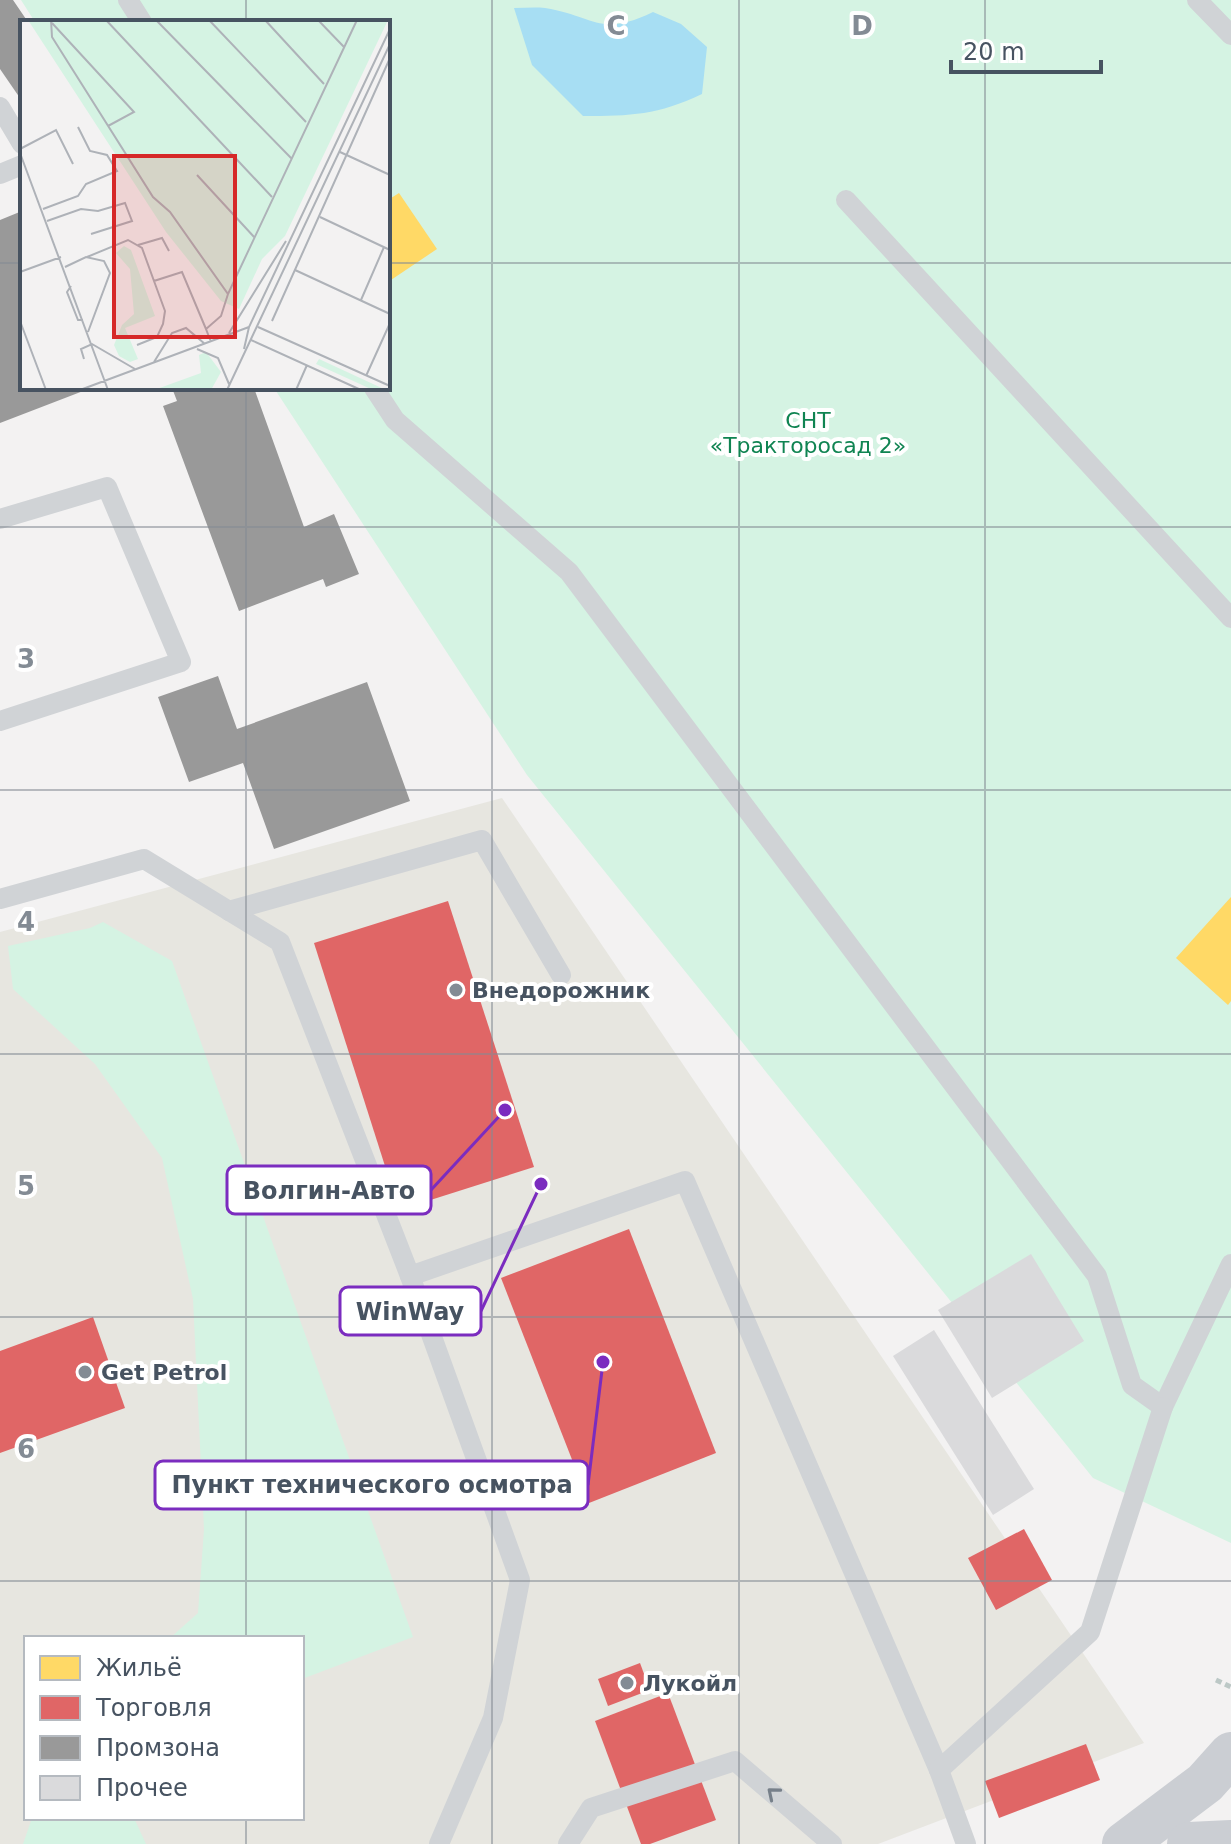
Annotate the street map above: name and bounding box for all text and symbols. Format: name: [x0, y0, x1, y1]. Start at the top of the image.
text: C: [606, 11, 626, 41]
text: D: [851, 11, 873, 41]
inset map: [20, 20, 390, 390]
scale bar: [951, 24, 1101, 74]
text: 20 m: [963, 38, 1025, 66]
park label: СНТ «Тракторосад 2»: [710, 408, 906, 458]
text: 3: [17, 644, 35, 674]
text: 4: [17, 907, 35, 937]
place label: Внедорожник: [472, 978, 650, 1003]
marker: Внедорожник: [447, 981, 465, 999]
callout: Волгин-Авто: [227, 1166, 431, 1214]
text: 5: [17, 1171, 35, 1201]
text: Волгин-Авто: [243, 1177, 415, 1205]
callout: WinWay: [340, 1287, 481, 1335]
text: WinWay: [356, 1298, 465, 1326]
place label: Get Petrol: [101, 1360, 227, 1385]
marker: Get Petrol: [76, 1363, 94, 1381]
text: 6: [17, 1434, 35, 1464]
callout: Пункт технического осмотра: [155, 1461, 588, 1509]
text: Пункт технического осмотра: [171, 1471, 573, 1499]
legend: [24, 1636, 304, 1820]
text: Жильё: [96, 1654, 182, 1682]
place label: Лукойл: [643, 1671, 737, 1696]
marker: Лукойл: [618, 1674, 636, 1692]
text: Торговля: [95, 1694, 212, 1722]
text: Промзона: [96, 1734, 220, 1762]
text: Прочее: [96, 1774, 188, 1802]
one-way arrow: [767, 1789, 782, 1803]

